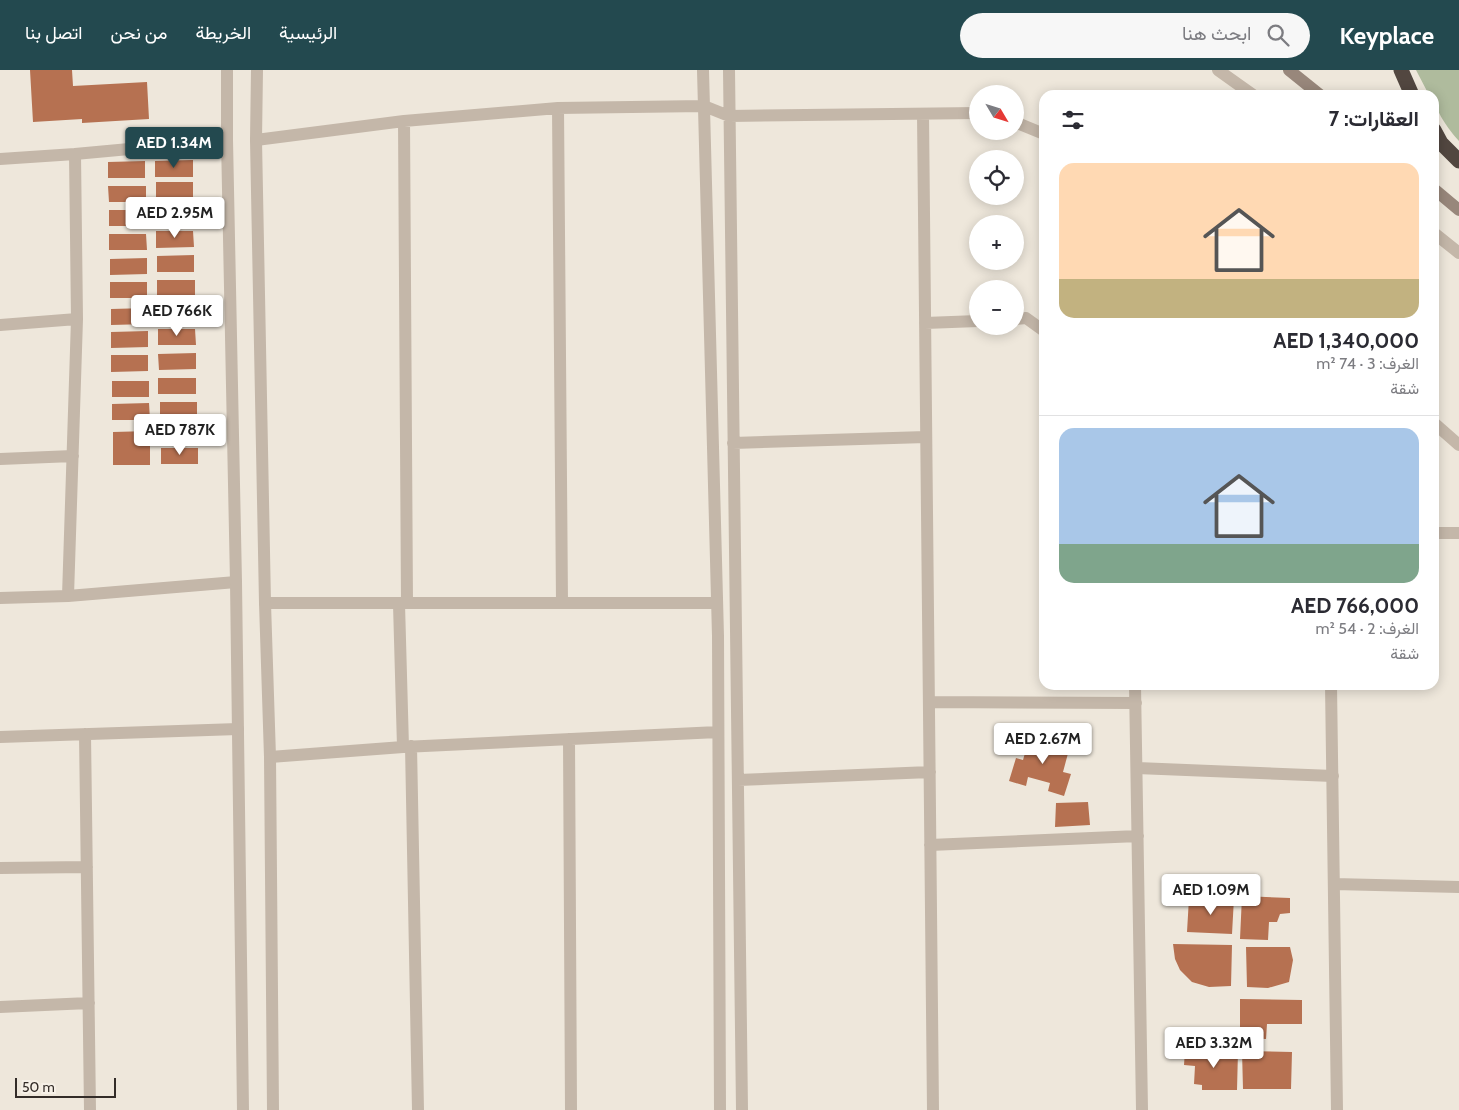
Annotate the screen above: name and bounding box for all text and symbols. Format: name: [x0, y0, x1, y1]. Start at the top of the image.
search box: [960, 13, 1310, 58]
icon: search: [1264, 21, 1292, 49]
text: Keyplace: [1340, 21, 1434, 50]
text: اتصل بنا: [25, 22, 82, 44]
text: من نحن: [110, 22, 167, 44]
text: الخريطة: [195, 22, 251, 44]
text: الرئيسية: [279, 22, 337, 44]
text: ابحث هنا: [1182, 22, 1252, 45]
north arrow: [969, 85, 1024, 140]
map controls: [969, 85, 1024, 335]
icon: filters: [1059, 106, 1087, 134]
text: العقارات: 7: [1329, 106, 1419, 131]
pin: AED 1.34M: [117, 126, 231, 169]
text: AED 1.34M: [136, 133, 212, 152]
button: locate: [969, 150, 1024, 205]
icon: home: [1194, 195, 1284, 285]
pin: AED 2.95M: [118, 196, 232, 239]
text: AED 2.95M: [137, 203, 213, 222]
button: +: [969, 215, 1024, 270]
button: −: [969, 280, 1024, 335]
pin: AED 766K: [125, 294, 229, 337]
text: AED 766K: [142, 301, 212, 320]
text: AED 1,340,000: [1273, 328, 1419, 353]
text: الغرف: 3 · 74 m²: [1316, 354, 1419, 373]
text: شقة: [1390, 379, 1419, 398]
pin: AED 787K: [128, 414, 232, 456]
text: AED 787K: [145, 420, 215, 439]
icon: home: [1194, 461, 1284, 551]
text: AED 766,000: [1291, 593, 1419, 618]
text: الغرف: 2 · 54 m²: [1315, 619, 1419, 638]
text: شقة: [1390, 644, 1419, 663]
pin: AED 2.67M: [986, 722, 1100, 765]
text: AED 2.67M: [1005, 729, 1081, 748]
pin: AED 1.09M: [1154, 874, 1268, 916]
text: AED 1.09M: [1173, 880, 1249, 899]
pin: AED 3.32M: [1157, 1026, 1271, 1069]
text: AED 3.32M: [1176, 1033, 1252, 1052]
scale bar: [15, 1075, 116, 1098]
text: 50 m: [22, 1078, 55, 1096]

